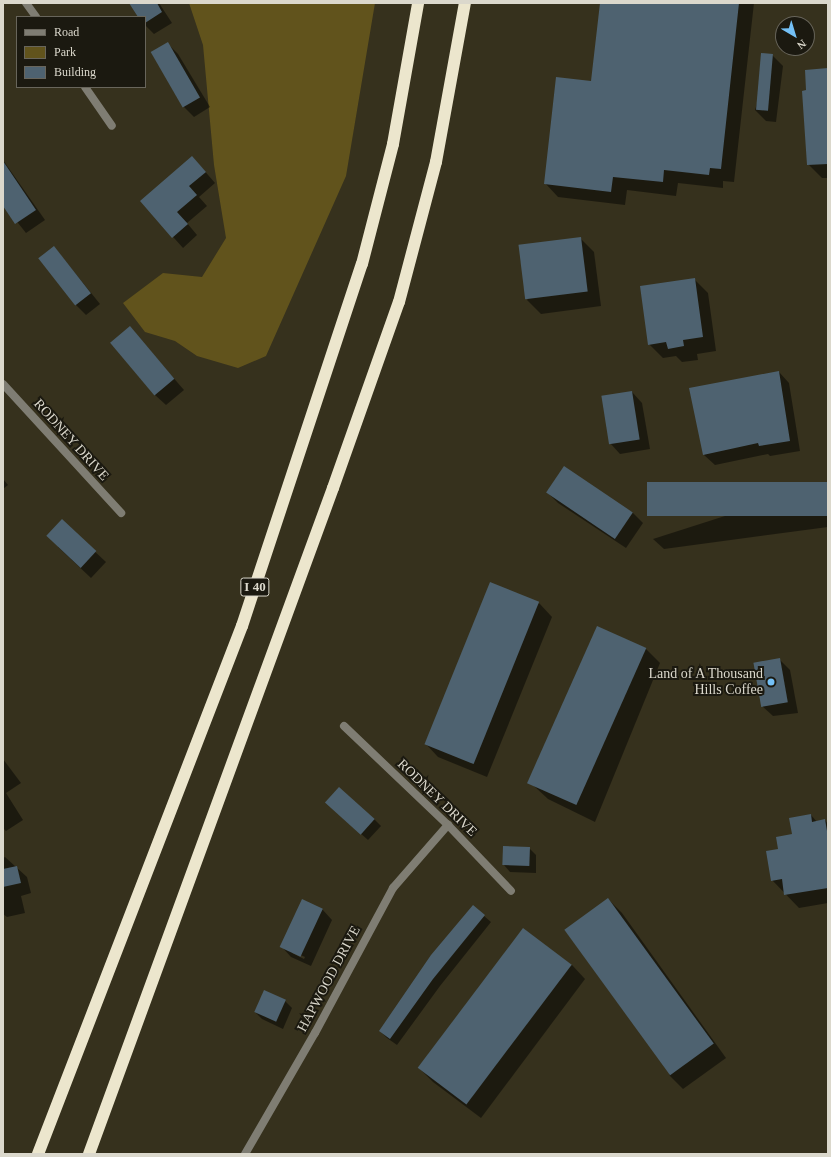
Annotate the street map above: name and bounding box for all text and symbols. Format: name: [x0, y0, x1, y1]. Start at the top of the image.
legend: [16, 16, 146, 88]
north arrow: [775, 16, 815, 56]
text: Road: [54, 25, 79, 39]
text: N: [795, 37, 809, 52]
text: Park: [54, 45, 76, 59]
text: Building: [54, 65, 96, 79]
street label: RODNEY DRIVE: [30, 396, 112, 484]
road number: I 40: [240, 576, 270, 598]
place label: Land of A Thousand Hills Coffee: [647, 666, 763, 698]
marker: Land of A Thousand Hills Coffee: [766, 677, 776, 687]
street label: RODNEY DRIVE: [394, 756, 480, 840]
street label: HAPWOOD DRIVE: [294, 923, 364, 1035]

